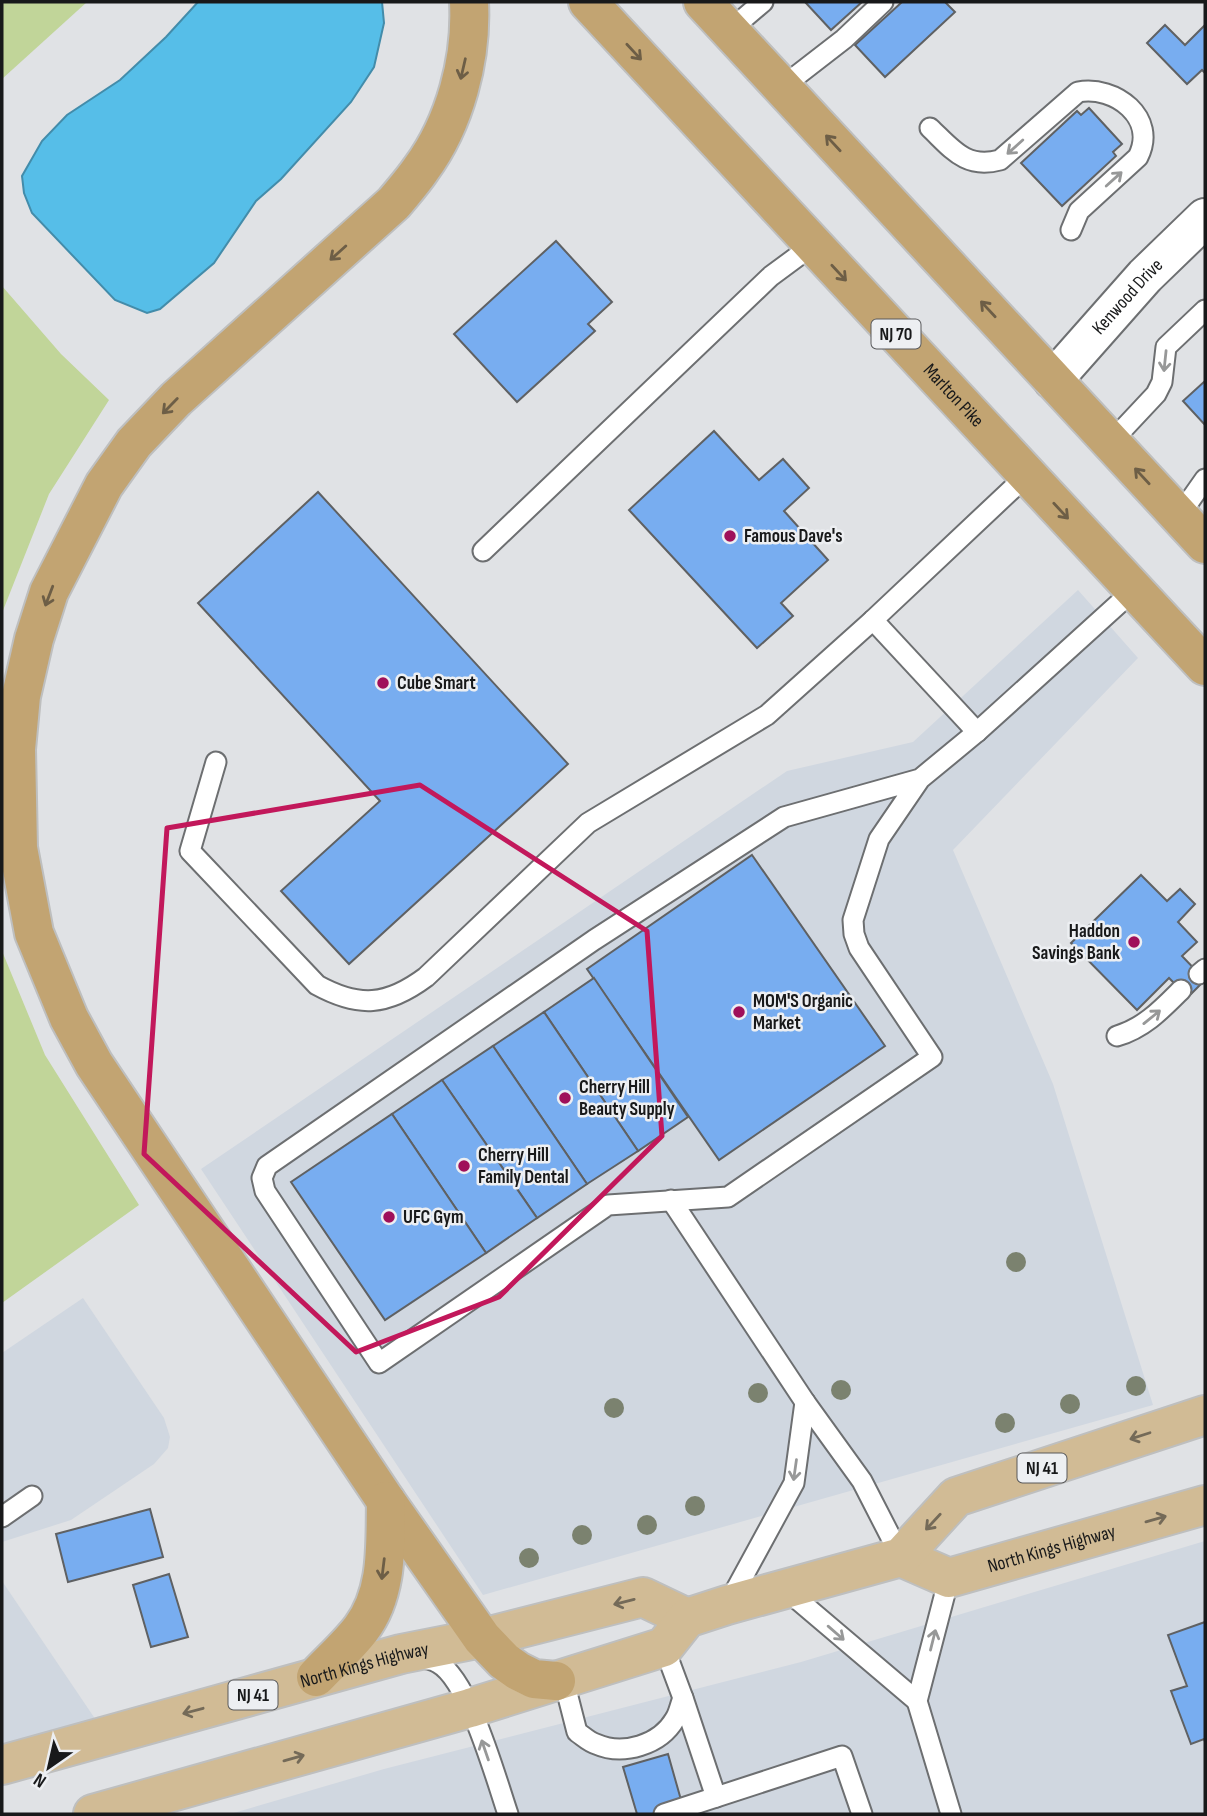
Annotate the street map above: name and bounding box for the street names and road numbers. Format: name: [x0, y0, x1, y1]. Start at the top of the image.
street label: Kenwood Drive: [1087, 254, 1168, 339]
road number: NJ 70: [872, 320, 920, 348]
street label: Marlton Pike: [918, 359, 989, 432]
road number: NJ 41: [1018, 1454, 1066, 1483]
street label: North Kings Highway: [985, 1519, 1119, 1578]
street label: North Kings Highway: [298, 1637, 431, 1693]
road number: NJ 41: [229, 1680, 278, 1710]

